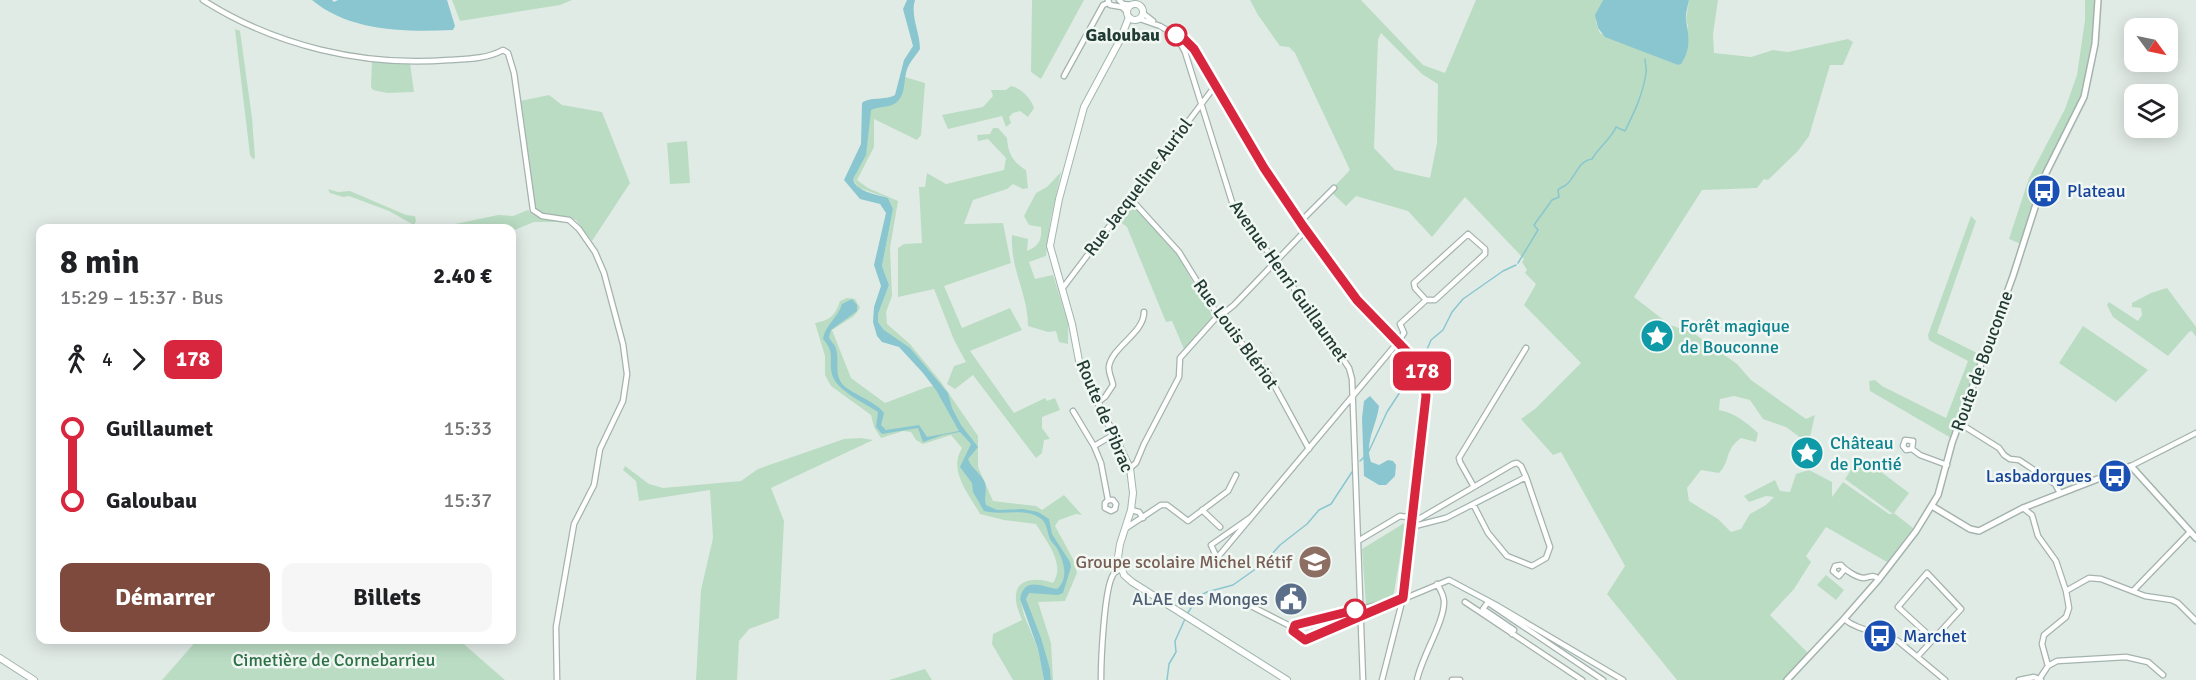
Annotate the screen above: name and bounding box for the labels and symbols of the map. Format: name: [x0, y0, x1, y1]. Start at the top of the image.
north arrow: [2124, 18, 2178, 72]
place label: Galoubau: [1086, 24, 1160, 46]
marker: Galoubau: [1165, 24, 1187, 46]
street label: Rue Jacqueline Auriol: [1079, 114, 1197, 260]
bus stop icon: Plateau: [2026, 173, 2062, 209]
place label: Plateau: [2067, 180, 2126, 202]
street label: Avenue Henri Guillaumet: [1225, 196, 1353, 366]
street label: Rue Louis Blériot: [1189, 275, 1283, 393]
street label: Route de Bouconne: [1946, 288, 2018, 434]
place label: Forêt magique de Bouconne: [1680, 315, 1790, 358]
place icon: Forêt magique de Bouconne: [1639, 318, 1675, 354]
line badge: 178: [1388, 352, 1456, 391]
street label: Route de Pibrac: [1071, 356, 1139, 476]
place label: Château de Pontié: [1830, 432, 1902, 475]
place icon: Château de Pontié: [1789, 435, 1825, 471]
bus stop icon: Lasbadorgues: [2097, 458, 2133, 494]
place label: Lasbadorgues: [1986, 465, 2092, 487]
school or university icon: Groupe scolaire Michel Rétif: [1297, 544, 1333, 580]
place label: Groupe scolaire Michel Rétif: [1075, 551, 1293, 573]
public building icon: ALAE des Monges: [1273, 581, 1309, 617]
place label: ALAE des Monges: [1132, 588, 1268, 610]
unlabelled marker: [1344, 599, 1366, 621]
bus stop icon: Marchet: [1862, 618, 1898, 654]
place label: Marchet: [1903, 625, 1967, 647]
park label: Cimetière de Cornebarrieu: [233, 649, 435, 671]

